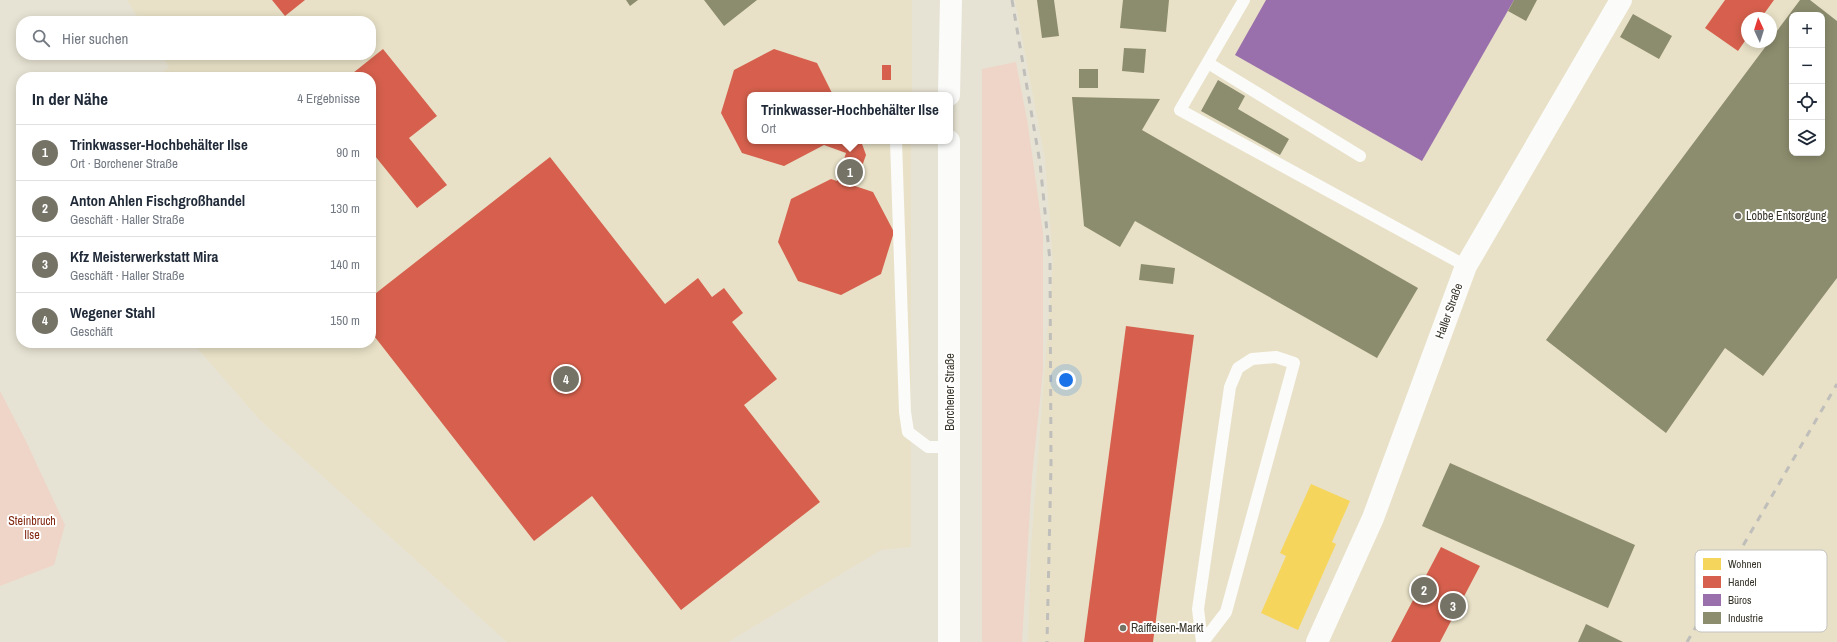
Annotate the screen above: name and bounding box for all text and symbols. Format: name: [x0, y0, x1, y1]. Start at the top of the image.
north arrow: [1741, 12, 1777, 48]
map controls: [1789, 12, 1825, 156]
button: +: [1789, 12, 1825, 48]
search box: [16, 16, 376, 60]
icon: search: [30, 27, 52, 49]
text: Hier suchen: [62, 28, 128, 49]
button: −: [1789, 48, 1825, 84]
button: locate: [1789, 84, 1825, 120]
text: In der Nähe: [32, 87, 108, 110]
text: 4 Ergebnisse: [297, 90, 360, 107]
popup: [747, 92, 953, 144]
text: Trinkwasser-Hochbehälter Ilse: [761, 99, 939, 120]
text: Ort: [761, 120, 776, 137]
button: layers: [1789, 120, 1825, 156]
text: Trinkwasser-Hochbehälter Ilse: [70, 134, 248, 155]
text: 1: [42, 144, 48, 161]
text: 90 m: [336, 144, 360, 161]
text: Ort · Borchener Straße: [70, 155, 178, 172]
pin: 1: [837, 157, 863, 187]
text: Anton Ahlen Fischgroßhandel: [70, 190, 245, 211]
text: 2: [42, 200, 48, 217]
text: 130 m: [330, 200, 360, 217]
place label: Lobbe Entsorgung: [1746, 208, 1827, 224]
text: Geschäft · Haller Straße: [70, 211, 184, 228]
marker: Lobbe Entsorgung: [1733, 211, 1743, 221]
text: Kfz Meisterwerkstatt Mira: [70, 246, 218, 267]
text: 3: [42, 256, 48, 273]
text: 140 m: [330, 256, 360, 273]
text: Geschäft · Haller Straße: [70, 267, 184, 284]
street label: Haller Straße: [1432, 281, 1466, 341]
text: Wegener Stahl: [70, 302, 155, 323]
text: 4: [42, 312, 48, 329]
text: 150 m: [330, 312, 360, 329]
text: Geschäft: [70, 323, 113, 340]
street label: Borchener Straße: [942, 353, 958, 431]
pin: 4: [553, 364, 579, 394]
your location: [1056, 370, 1076, 390]
park label: Steinbruch Ilse: [8, 513, 56, 543]
legend: [1695, 550, 1827, 632]
text: Wohnen: [1728, 557, 1761, 571]
pin: 2: [1411, 575, 1437, 605]
text: Handel: [1728, 575, 1757, 589]
pin: 3: [1440, 591, 1466, 621]
text: Büros: [1728, 593, 1752, 607]
text: Industrie: [1728, 611, 1763, 625]
place label: Raiffeisen-Markt: [1131, 620, 1204, 636]
marker: Raiffeisen-Markt: [1118, 623, 1128, 633]

